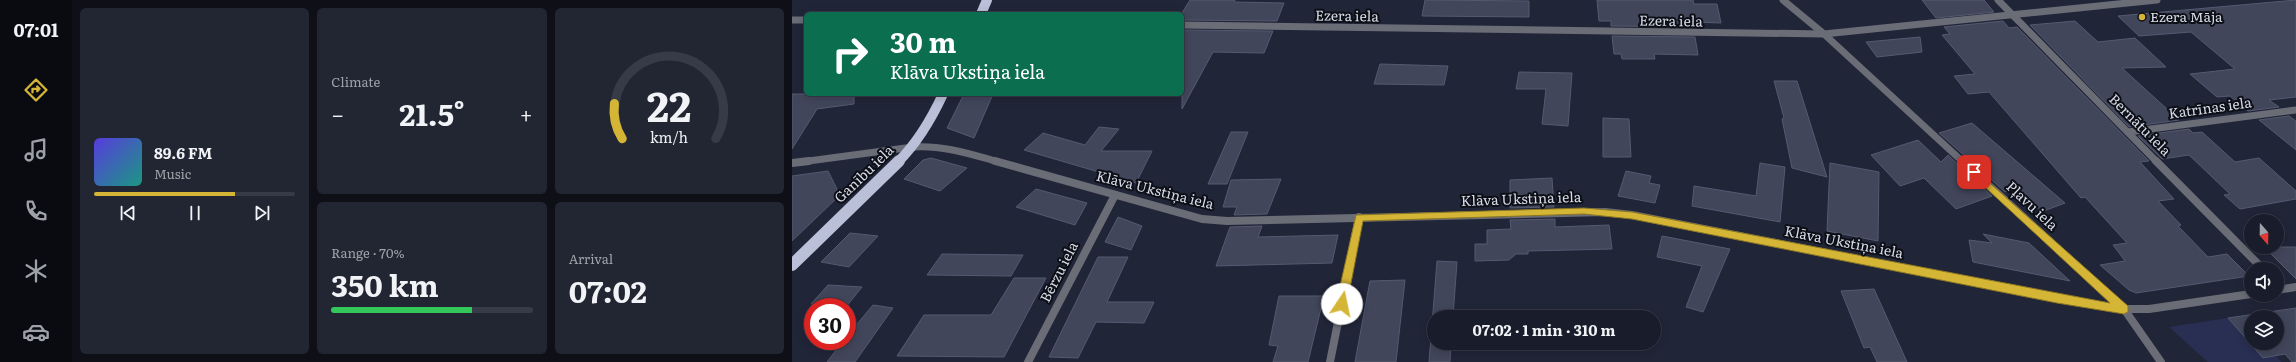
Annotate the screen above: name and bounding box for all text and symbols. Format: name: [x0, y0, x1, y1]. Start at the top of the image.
street label: Ezera iela: [1315, 4, 1380, 26]
place label: Ezera Māja: [2150, 6, 2223, 26]
street label: Ezera iela: [1639, 9, 1704, 31]
marker: Ezera Māja: [2137, 12, 2147, 22]
text: 07:01: [14, 16, 58, 43]
text: 30 m: [890, 20, 956, 62]
icon: right: [824, 28, 876, 80]
text: Klāva Ukstiņa iela: [890, 58, 1045, 85]
text: Climate: [331, 72, 380, 91]
text: 22: [647, 73, 692, 135]
icon: directions: [22, 76, 50, 104]
street label: Bernātu iela: [2105, 89, 2177, 160]
text: 21.5°: [399, 91, 465, 135]
street label: Katrīnas iela: [2167, 91, 2253, 123]
text: −: [331, 97, 344, 130]
text: +: [520, 97, 533, 130]
text: km/h: [650, 126, 689, 147]
icon: music: [22, 136, 50, 164]
street label: Ganību iela: [829, 140, 898, 207]
text: 89.6 FM: [154, 141, 212, 164]
pin: [1957, 155, 1991, 189]
icon: arrive: [1963, 161, 1985, 183]
text: Music: [154, 164, 191, 183]
street label: Klāva Ukstiņa iela: [1094, 165, 1217, 213]
street label: Pļavu iela: [2002, 176, 2063, 235]
street label: Klāva Ukstiņa iela: [1460, 186, 1582, 210]
icon: phone: [22, 197, 50, 225]
icon: previous: [117, 202, 139, 224]
icon: pause: [184, 202, 206, 224]
icon: next: [251, 202, 273, 224]
north arrow: [2244, 214, 2284, 254]
map controls: [2244, 214, 2284, 350]
street label: Klāva Ukstiņa iela: [1783, 220, 1906, 262]
street label: Bērzu iela: [1034, 237, 1082, 305]
text: Range · 70%: [331, 243, 404, 262]
text: Arrival: [569, 249, 613, 268]
icon: climate: [22, 257, 50, 285]
text: 350 km: [331, 262, 439, 306]
button: sound: [2244, 262, 2284, 302]
text: 07:02: [569, 268, 647, 312]
position arrow: [1321, 283, 1363, 325]
speed limit sign: 30: [804, 298, 856, 350]
button: layers: [2244, 310, 2284, 350]
icon: car: [22, 318, 50, 346]
text: 07:02 · 1 min · 310 m: [1473, 318, 1615, 341]

